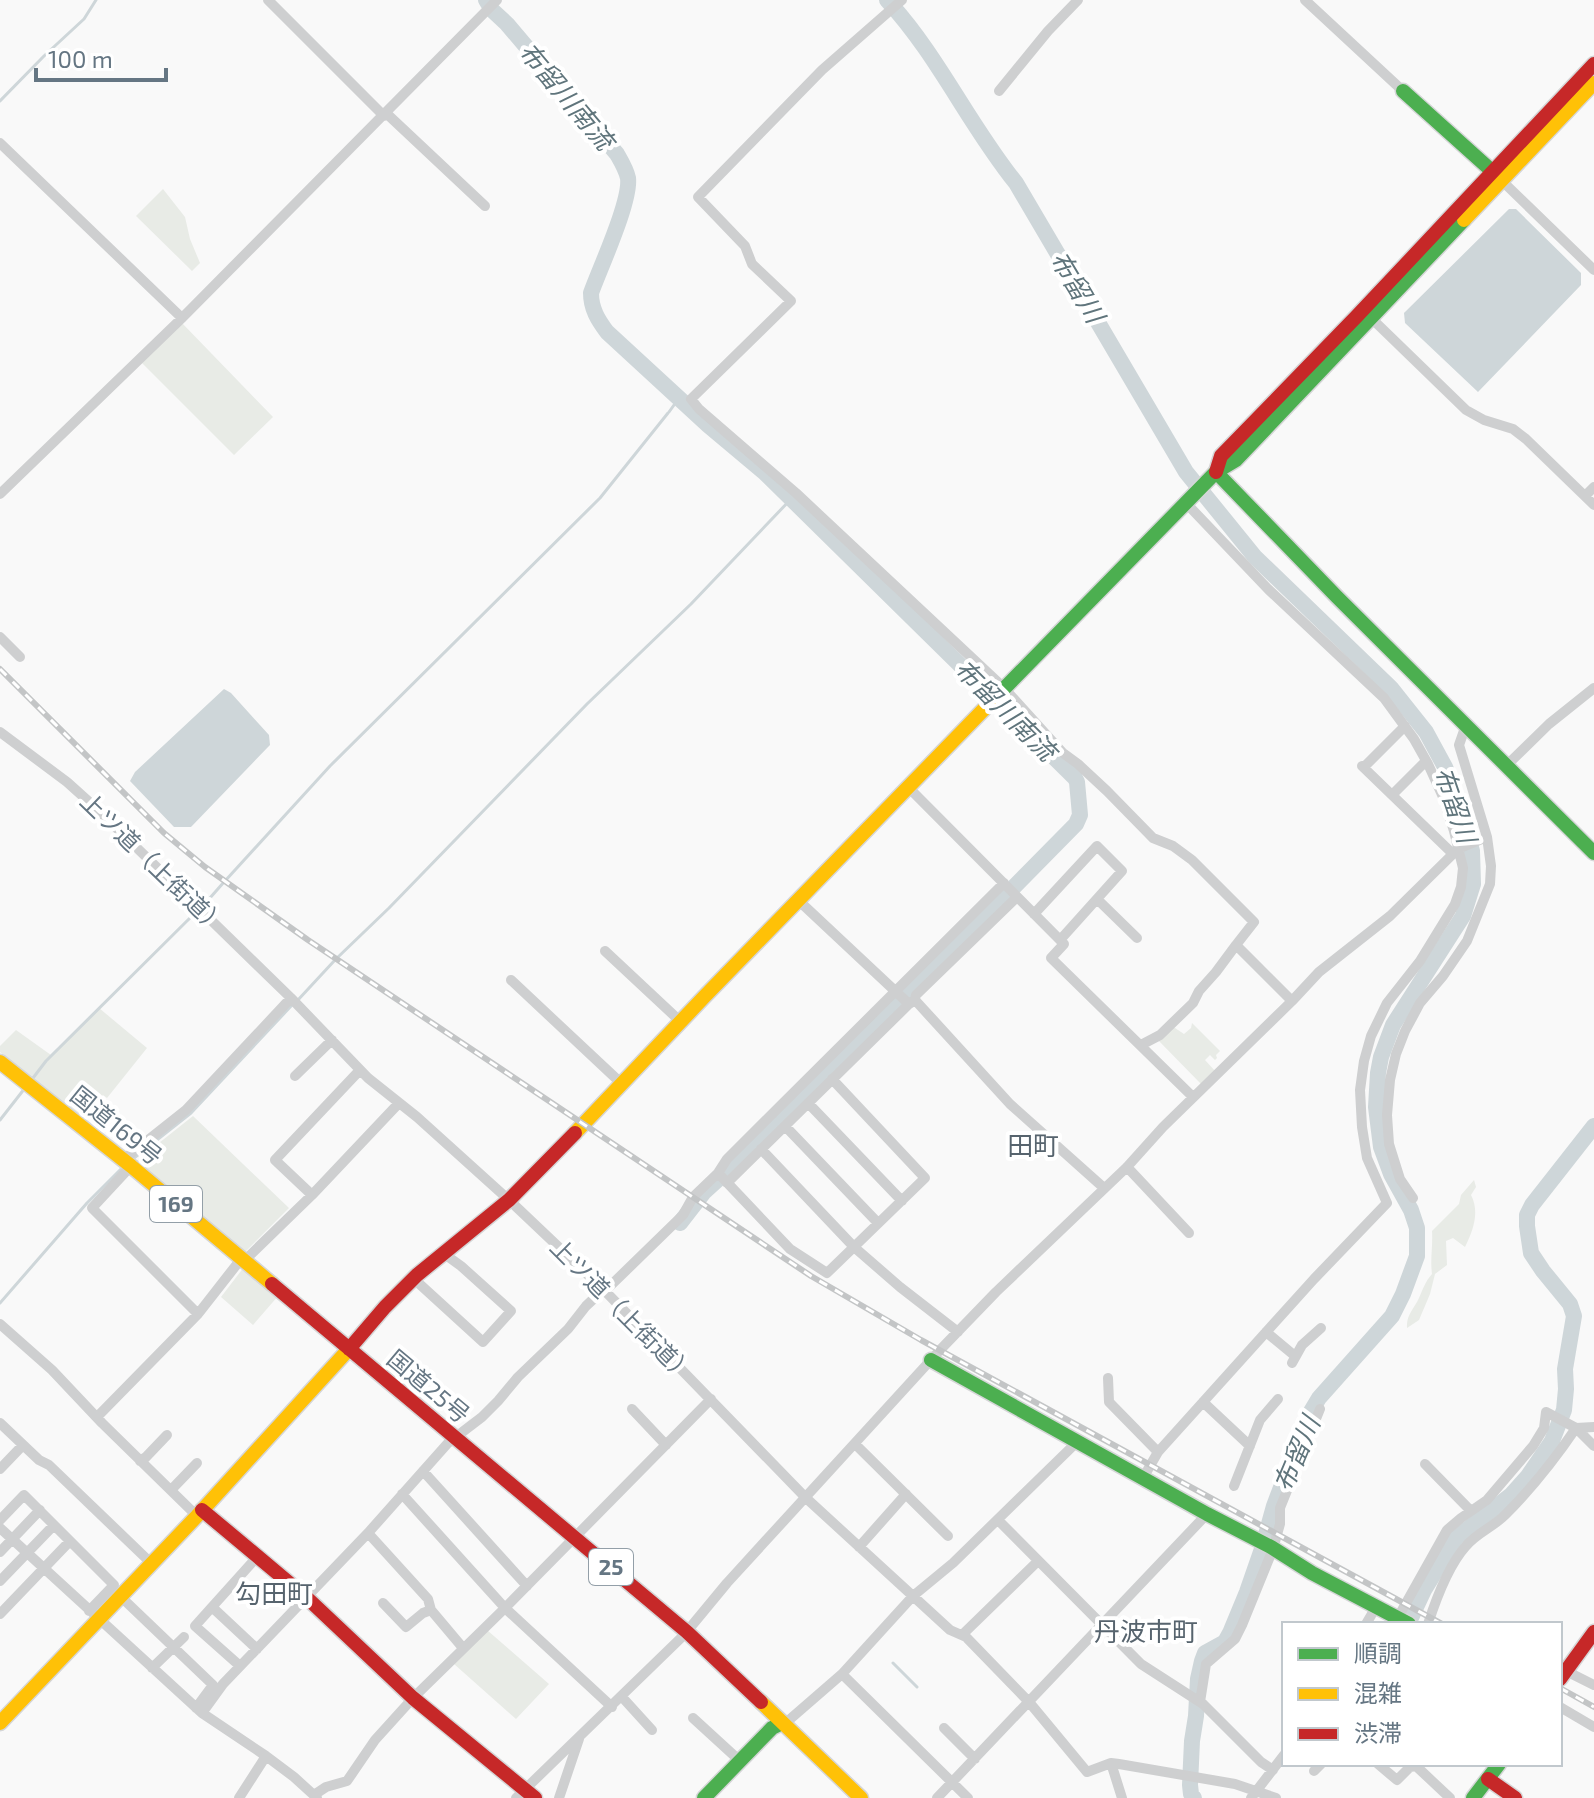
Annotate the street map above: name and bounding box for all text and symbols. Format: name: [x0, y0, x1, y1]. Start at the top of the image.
scale bar: [36, 32, 166, 82]
water label: 布留川南流: [513, 35, 623, 158]
text: 100 m: [48, 44, 113, 73]
water label: 布留川: [1045, 245, 1113, 330]
water label: 布留川南流: [949, 652, 1066, 769]
water label: 布留川: [1429, 763, 1485, 849]
street label: 上ツ道（上街道）: [75, 786, 233, 940]
street label: 国道169号: [65, 1079, 168, 1170]
district label: 田町: [1007, 1129, 1059, 1160]
road number: 169: [150, 1186, 202, 1222]
street label: 上ツ道（上街道）: [545, 1232, 701, 1388]
street label: 国道25号: [382, 1343, 476, 1429]
water label: 布留川: [1266, 1409, 1326, 1495]
road number: 25: [589, 1549, 633, 1585]
district label: 勾田町: [235, 1577, 313, 1608]
district label: 丹波市町: [1094, 1615, 1198, 1646]
legend: [1282, 1622, 1562, 1766]
text: 順調: [1354, 1638, 1402, 1667]
text: 混雑: [1354, 1678, 1402, 1707]
text: 渋滞: [1354, 1718, 1402, 1747]

